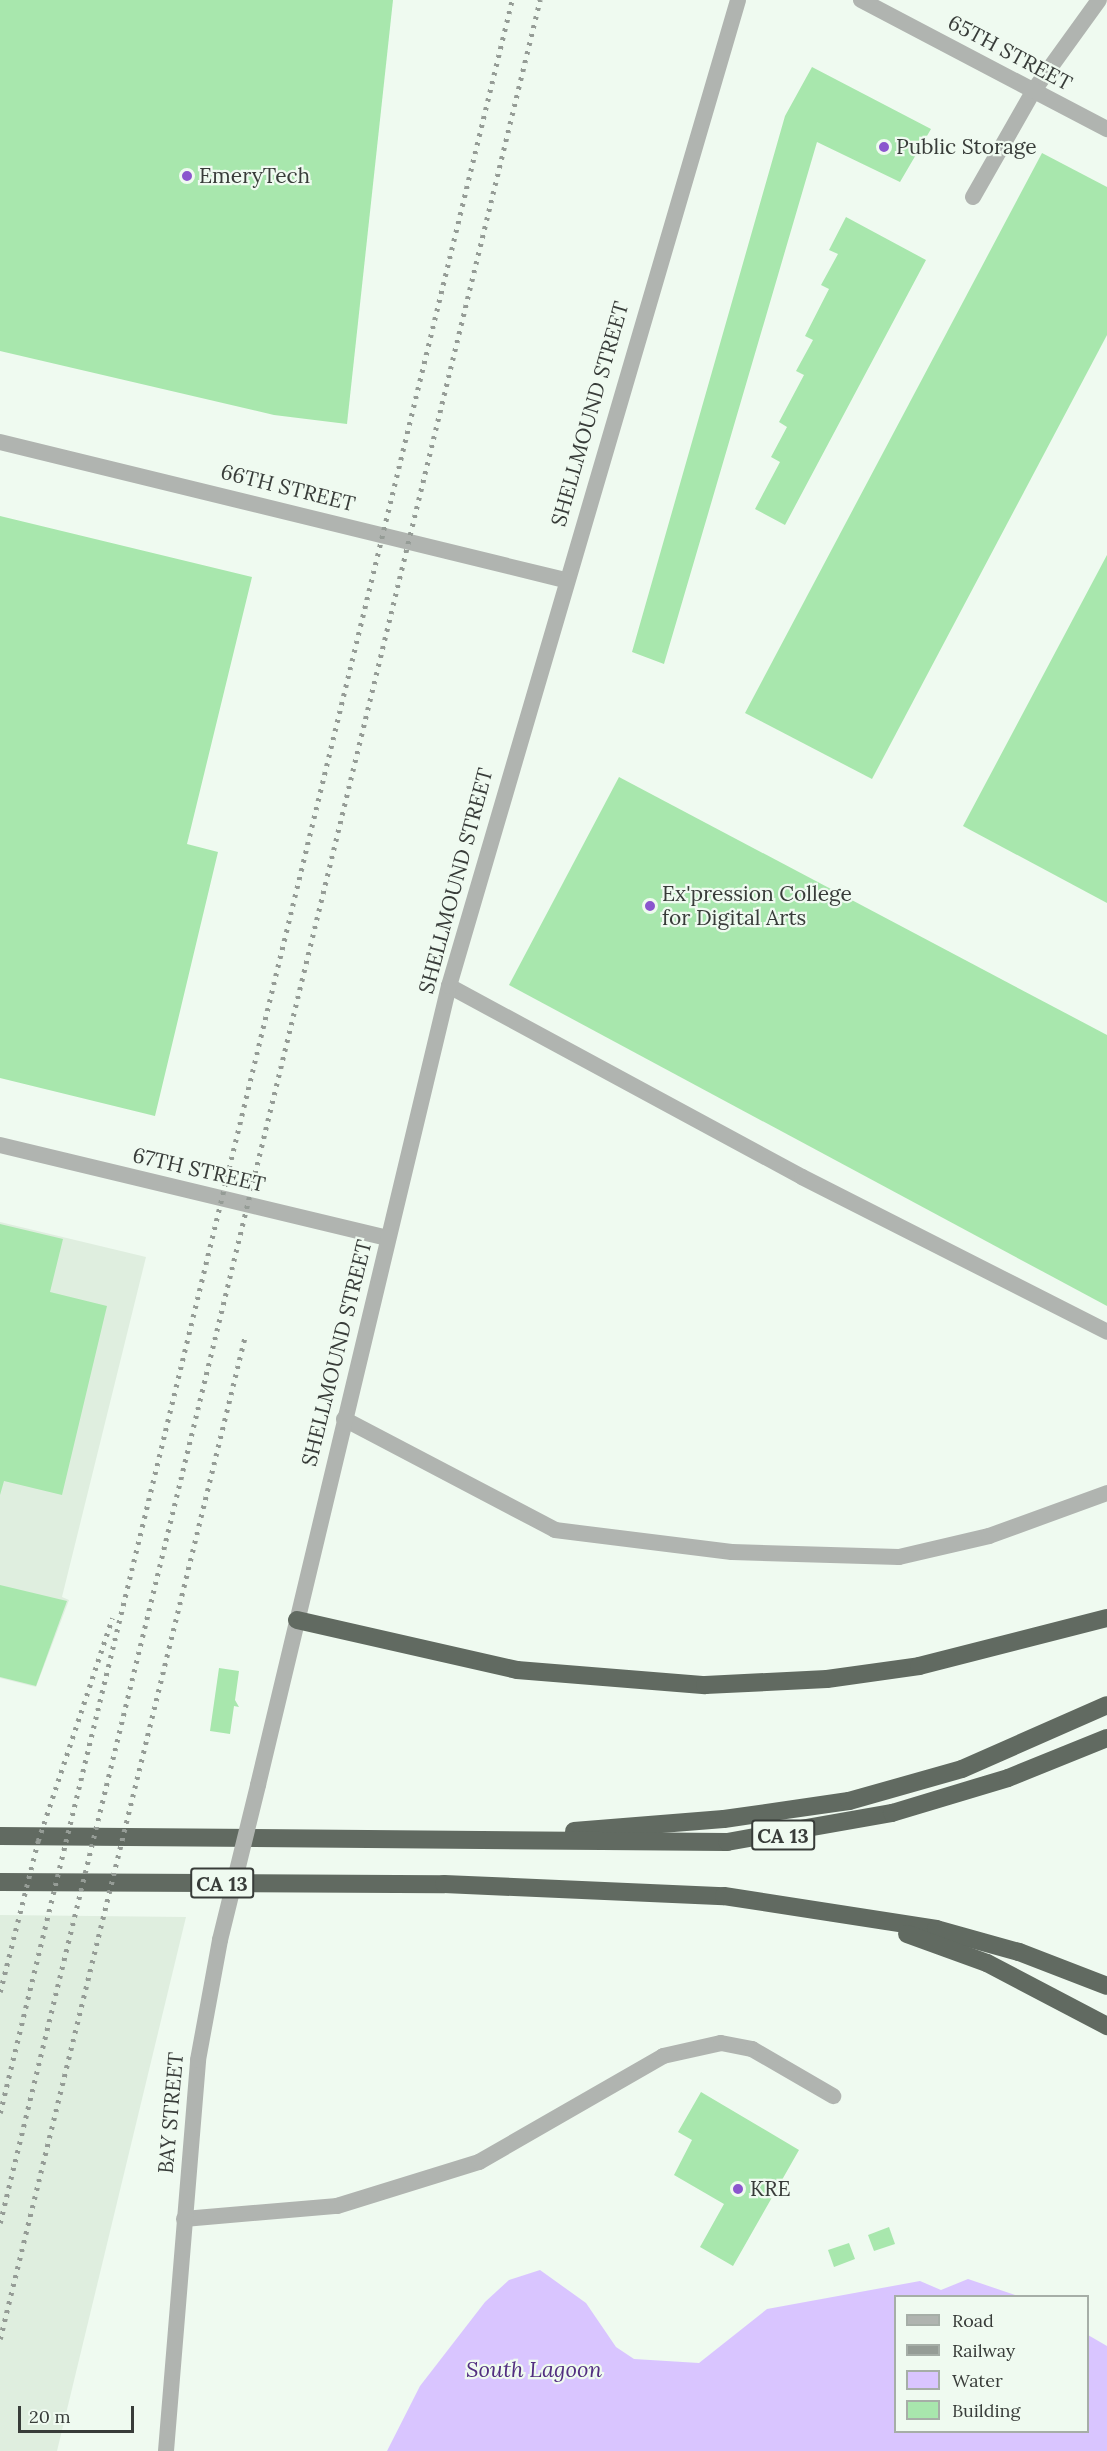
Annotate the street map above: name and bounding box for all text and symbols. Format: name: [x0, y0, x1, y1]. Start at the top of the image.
street label: 65TH STREET: [944, 10, 1076, 96]
place label: Public Storage: [896, 134, 1037, 160]
marker: Public Storage: [877, 140, 891, 154]
place label: EmeryTech: [199, 163, 310, 189]
marker: EmeryTech: [180, 169, 194, 183]
street label: SHELLMOUND STREET: [546, 299, 634, 529]
street label: 66TH STREET: [218, 459, 358, 517]
street label: SHELLMOUND STREET: [414, 765, 498, 997]
place label: Ex'pression College for Digital Arts: [662, 881, 852, 931]
marker: Ex'pression College for Digital Arts: [643, 899, 657, 913]
street label: 67TH STREET: [130, 1143, 268, 1197]
street label: SHELLMOUND STREET: [297, 1237, 377, 1469]
road number: CA 13: [750, 1818, 816, 1852]
road number: CA 13: [189, 1866, 255, 1900]
street label: BAY STREET: [153, 2051, 189, 2175]
place label: KRE: [750, 2176, 791, 2202]
marker: KRE: [731, 2182, 745, 2196]
legend: [894, 2295, 1089, 2433]
text: Road: [952, 2309, 994, 2332]
text: Railway: [952, 2339, 1015, 2362]
water label: South Lagoon: [466, 2357, 602, 2383]
text: Water: [952, 2369, 1003, 2392]
scale bar: [21, 2394, 136, 2432]
text: Building: [952, 2399, 1020, 2422]
text: 20 m: [29, 2405, 71, 2428]

